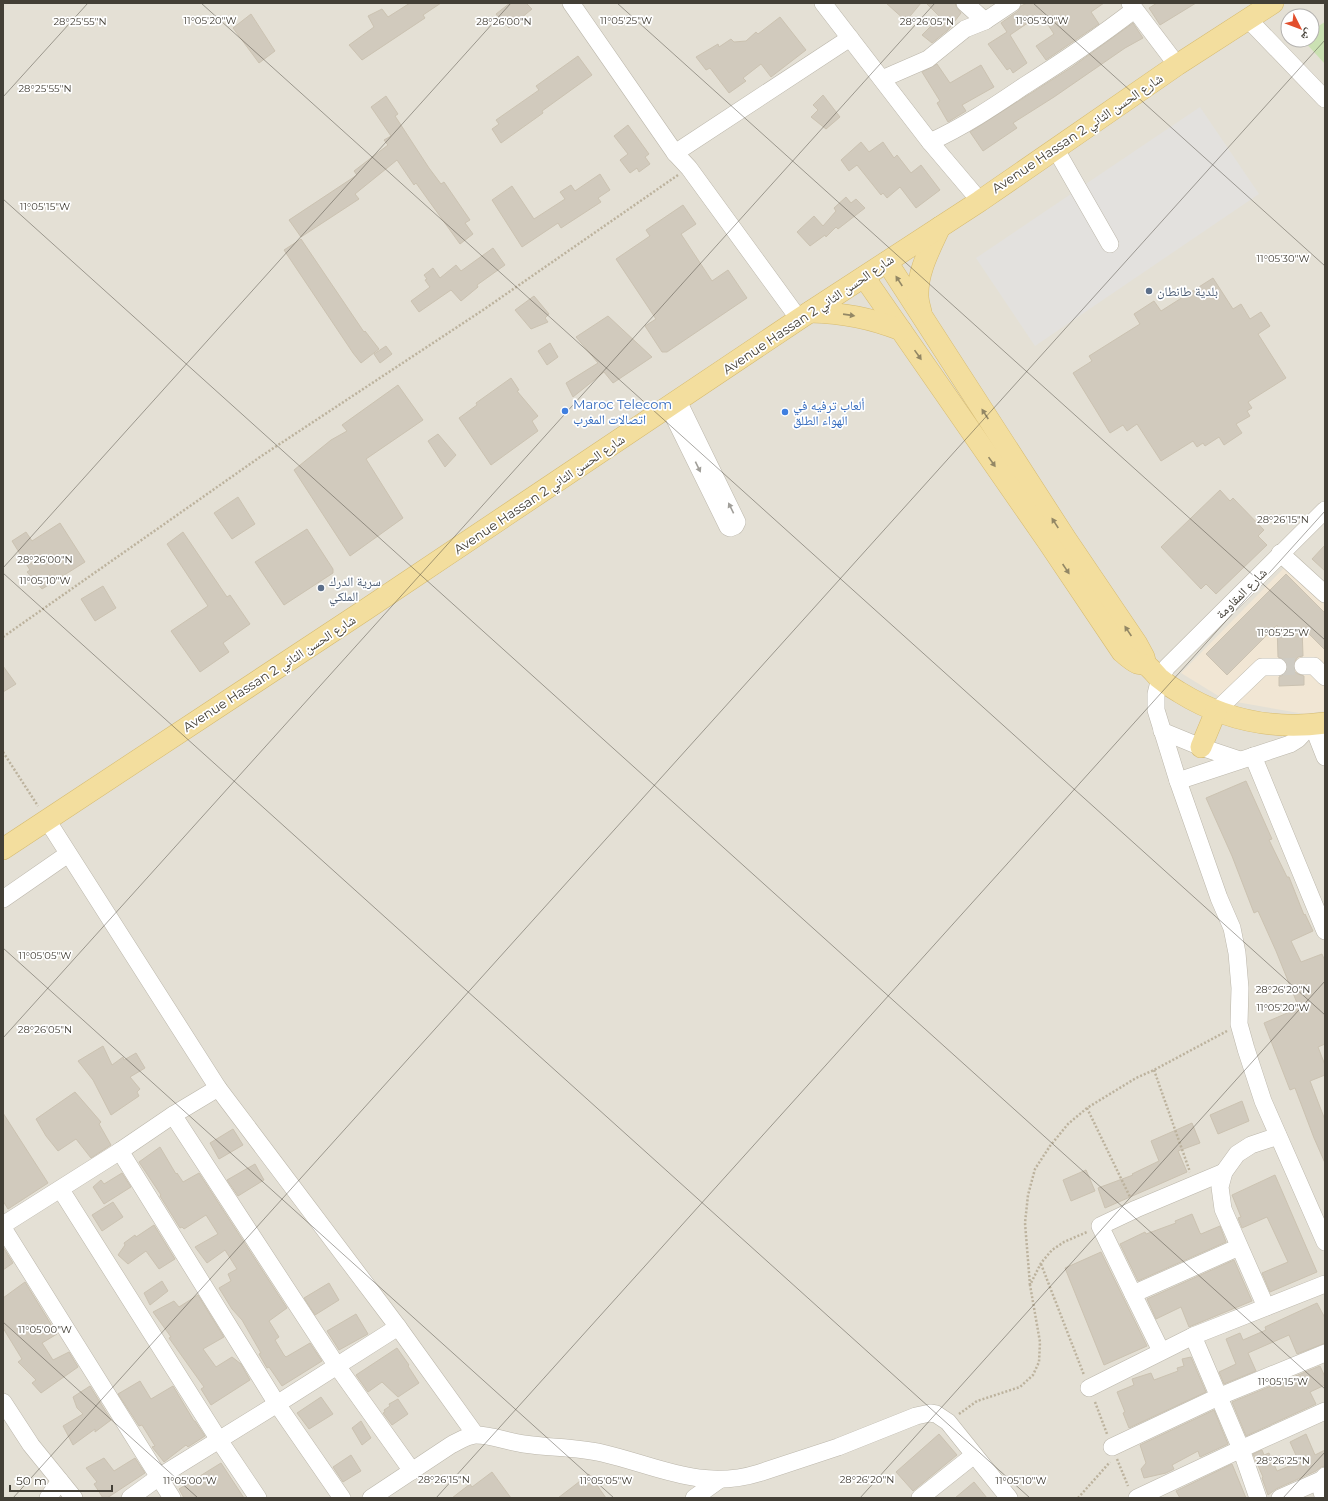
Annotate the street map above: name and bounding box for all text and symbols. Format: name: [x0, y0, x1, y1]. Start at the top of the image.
north arrow: [1280, 8, 1320, 48]
text: 11°05'20"W: [183, 14, 237, 27]
text: 11°05'25"W: [600, 14, 652, 27]
text: 11°05'30"W: [1015, 14, 1069, 27]
text: 28°25'55"N: [53, 15, 107, 28]
text: 28°26'00"N: [476, 15, 532, 28]
text: 28°26'05"N: [900, 15, 954, 28]
text: ش: [1297, 25, 1317, 44]
street label: Avenue Hassan 2 شارع الحسن الثاني: [989, 70, 1167, 199]
text: 28°25'55"N: [18, 82, 72, 95]
text: 11°05'15"W: [20, 200, 70, 213]
street label: Avenue Hassan 2 شارع الحسن الثاني: [720, 251, 898, 380]
text: 11°05'30"W: [1256, 252, 1310, 265]
one-way arrow: [896, 275, 903, 287]
place label: بلدية طانطان: [1157, 283, 1218, 300]
marker: بلدية طانطان: [1144, 286, 1154, 296]
one-way arrow: [843, 312, 855, 318]
one-way arrow: [914, 350, 922, 360]
place label: Maroc Telecom اتصالات المغرب: [573, 396, 672, 428]
place label: ألعاب ترفيه في الهواء الطلق: [793, 397, 865, 429]
marker: Maroc Telecom اتصالات المغرب: [560, 406, 570, 416]
marker: ألعاب ترفيه في الهواء الطلق: [780, 407, 790, 417]
one-way arrow: [981, 408, 989, 419]
street label: Avenue Hassan 2 شارع الحسن الثاني: [451, 431, 629, 560]
one-way arrow: [988, 456, 996, 467]
one-way arrow: [695, 462, 701, 473]
one-way arrow: [728, 502, 734, 514]
text: 28°26'15"N: [1257, 513, 1309, 526]
one-way arrow: [1052, 517, 1059, 529]
text: 28°26'00"N: [17, 553, 73, 566]
one-way arrow: [1062, 563, 1070, 574]
street label: شارع المقاومة: [1212, 564, 1271, 623]
place label: سرية الدرك الملكي: [329, 573, 381, 607]
text: 11°05'10"W: [19, 574, 71, 587]
marker: سرية الدرك الملكي: [316, 583, 326, 593]
street label: Avenue Hassan 2 شارع الحسن الثاني: [180, 611, 360, 738]
one-way arrow: [1124, 625, 1132, 636]
text: 11°05'25"W: [1257, 626, 1309, 639]
text: 11°05'05"W: [19, 949, 71, 962]
text: 28°26'20"N: [1256, 983, 1310, 996]
text: 11°05'20"W: [1256, 1001, 1310, 1014]
text: 28°26'05"N: [18, 1023, 72, 1036]
text: 11°05'00"W: [18, 1323, 72, 1336]
text: 11°05'15"W: [1258, 1375, 1308, 1388]
text: 28°26'25"N: [1256, 1454, 1310, 1467]
scale bar: [10, 1467, 112, 1493]
text: 50 m: [16, 1473, 47, 1488]
text: 28°26'15"N: [418, 1473, 470, 1486]
text: 28°26'20"N: [840, 1473, 894, 1486]
text: 11°05'00"W: [163, 1474, 217, 1487]
text: 11°05'05"W: [580, 1474, 632, 1487]
text: 11°05'10"W: [995, 1474, 1047, 1487]

